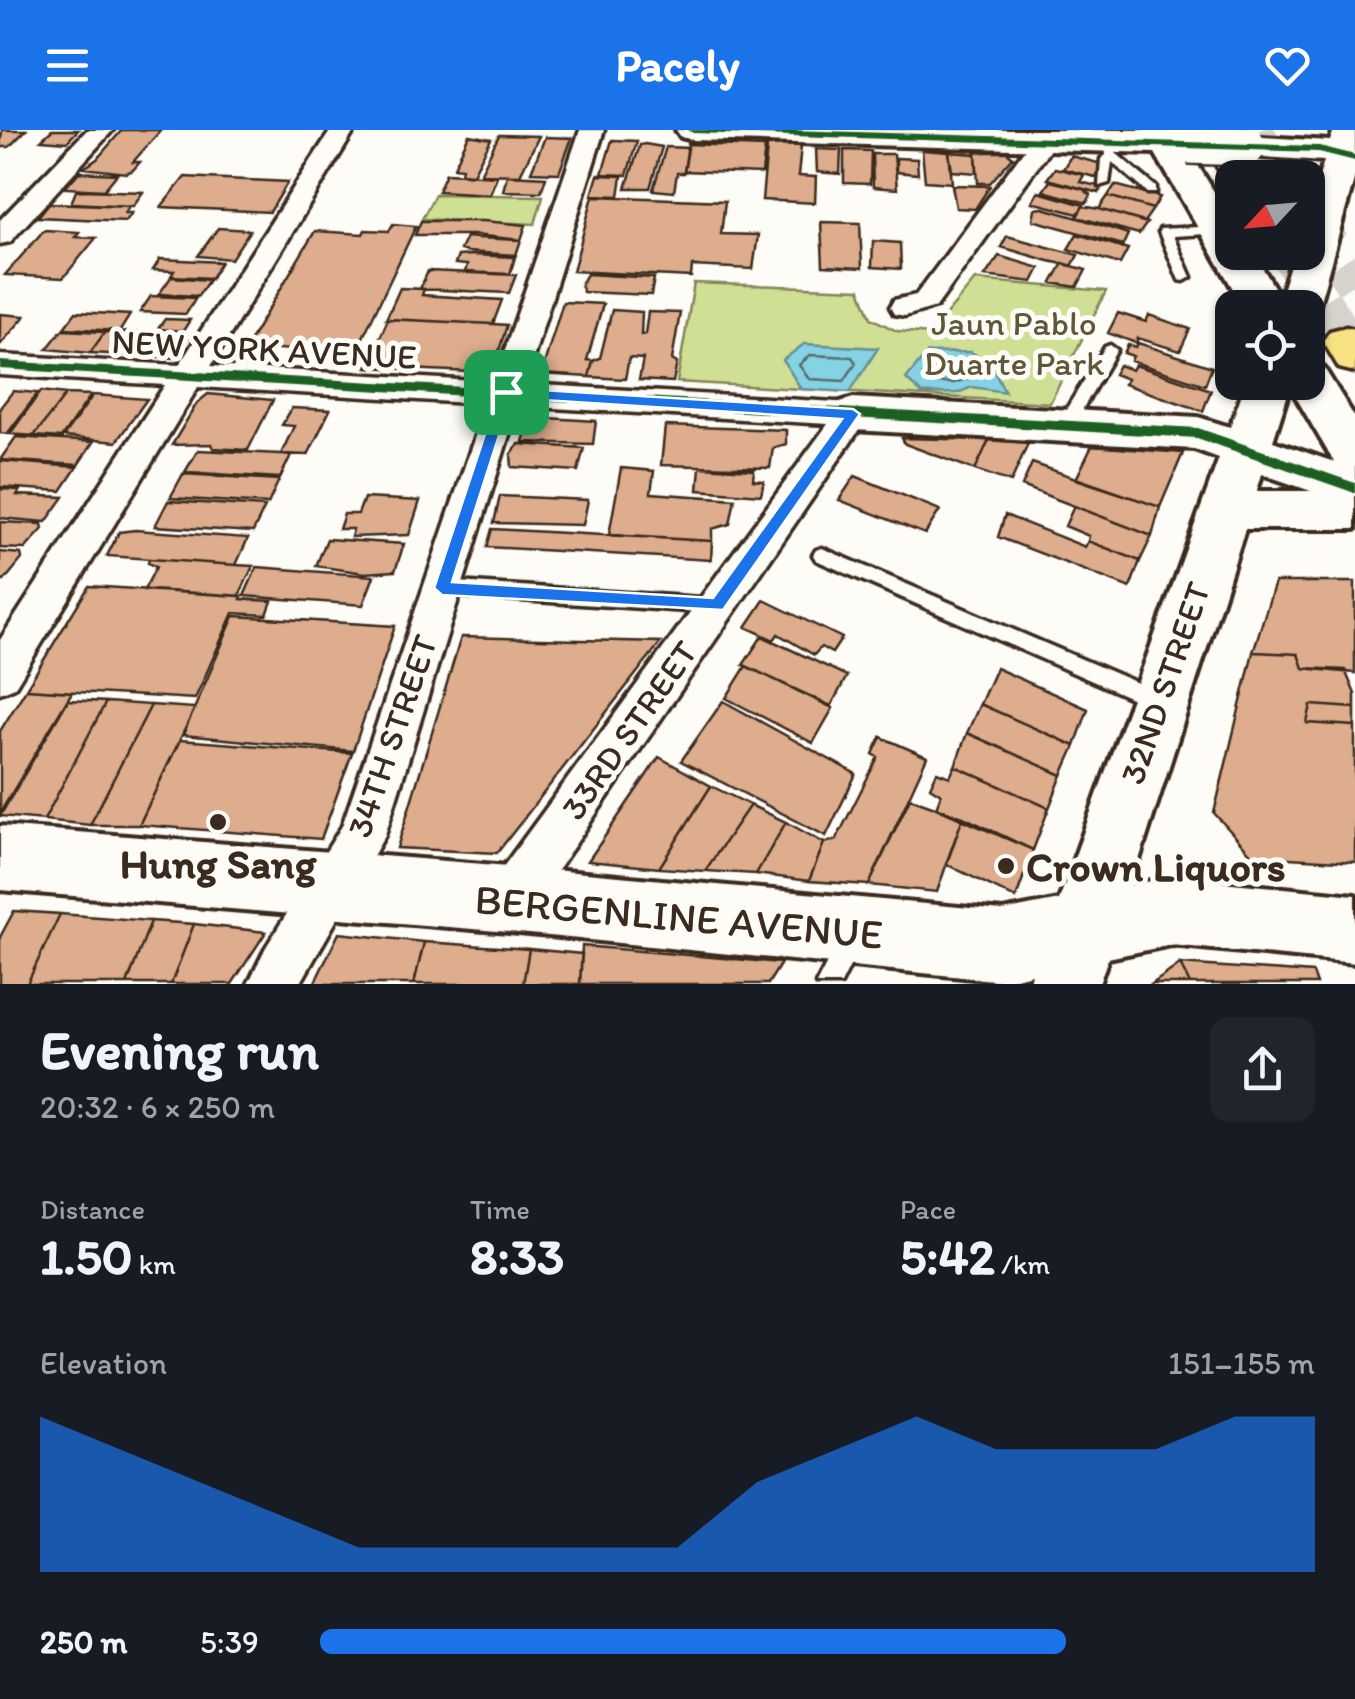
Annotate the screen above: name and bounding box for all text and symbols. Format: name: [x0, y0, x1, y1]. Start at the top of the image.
icon: menu: [40, 38, 95, 93]
text: Pacely: [615, 38, 740, 92]
icon: heart: [1260, 38, 1315, 93]
north arrow: [1215, 160, 1325, 270]
map controls: [1215, 160, 1325, 400]
button: locate: [1215, 290, 1325, 400]
park label: Jaun Pablo Duarte Park: [924, 302, 1104, 384]
street label: NEW YORK AVENUE: [110, 320, 418, 378]
pin: [464, 350, 549, 435]
icon: arrive: [479, 365, 534, 420]
street label: 32ND STREET: [1111, 576, 1219, 789]
street label: 34TH STREET: [338, 629, 446, 843]
street label: 33RD STREET: [552, 632, 706, 828]
marker: Hung Sang: [207, 811, 229, 833]
place label: Hung Sang: [120, 838, 317, 889]
place label: Crown Liquors: [1026, 841, 1286, 892]
marker: Crown Liquors: [995, 855, 1017, 877]
street label: BERGENLINE AVENUE: [473, 873, 885, 960]
text: Evening run: [40, 1017, 319, 1083]
button: share: [1210, 1017, 1315, 1122]
text: 20:32 · 6 × 250 m: [40, 1088, 275, 1126]
text: Distance: [40, 1192, 145, 1226]
text: Time: [470, 1192, 530, 1226]
text: Pace: [900, 1192, 956, 1226]
text: 1.50: [40, 1226, 133, 1287]
text: 8:33: [470, 1226, 564, 1287]
text: 5:42: [900, 1226, 995, 1287]
text: km: [133, 1247, 176, 1281]
text: /km: [995, 1247, 1050, 1281]
text: Elevation: [40, 1344, 167, 1382]
text: 151–155 m: [1168, 1344, 1315, 1382]
text: 250 m: [40, 1623, 127, 1661]
text: 5:39: [200, 1623, 259, 1661]

